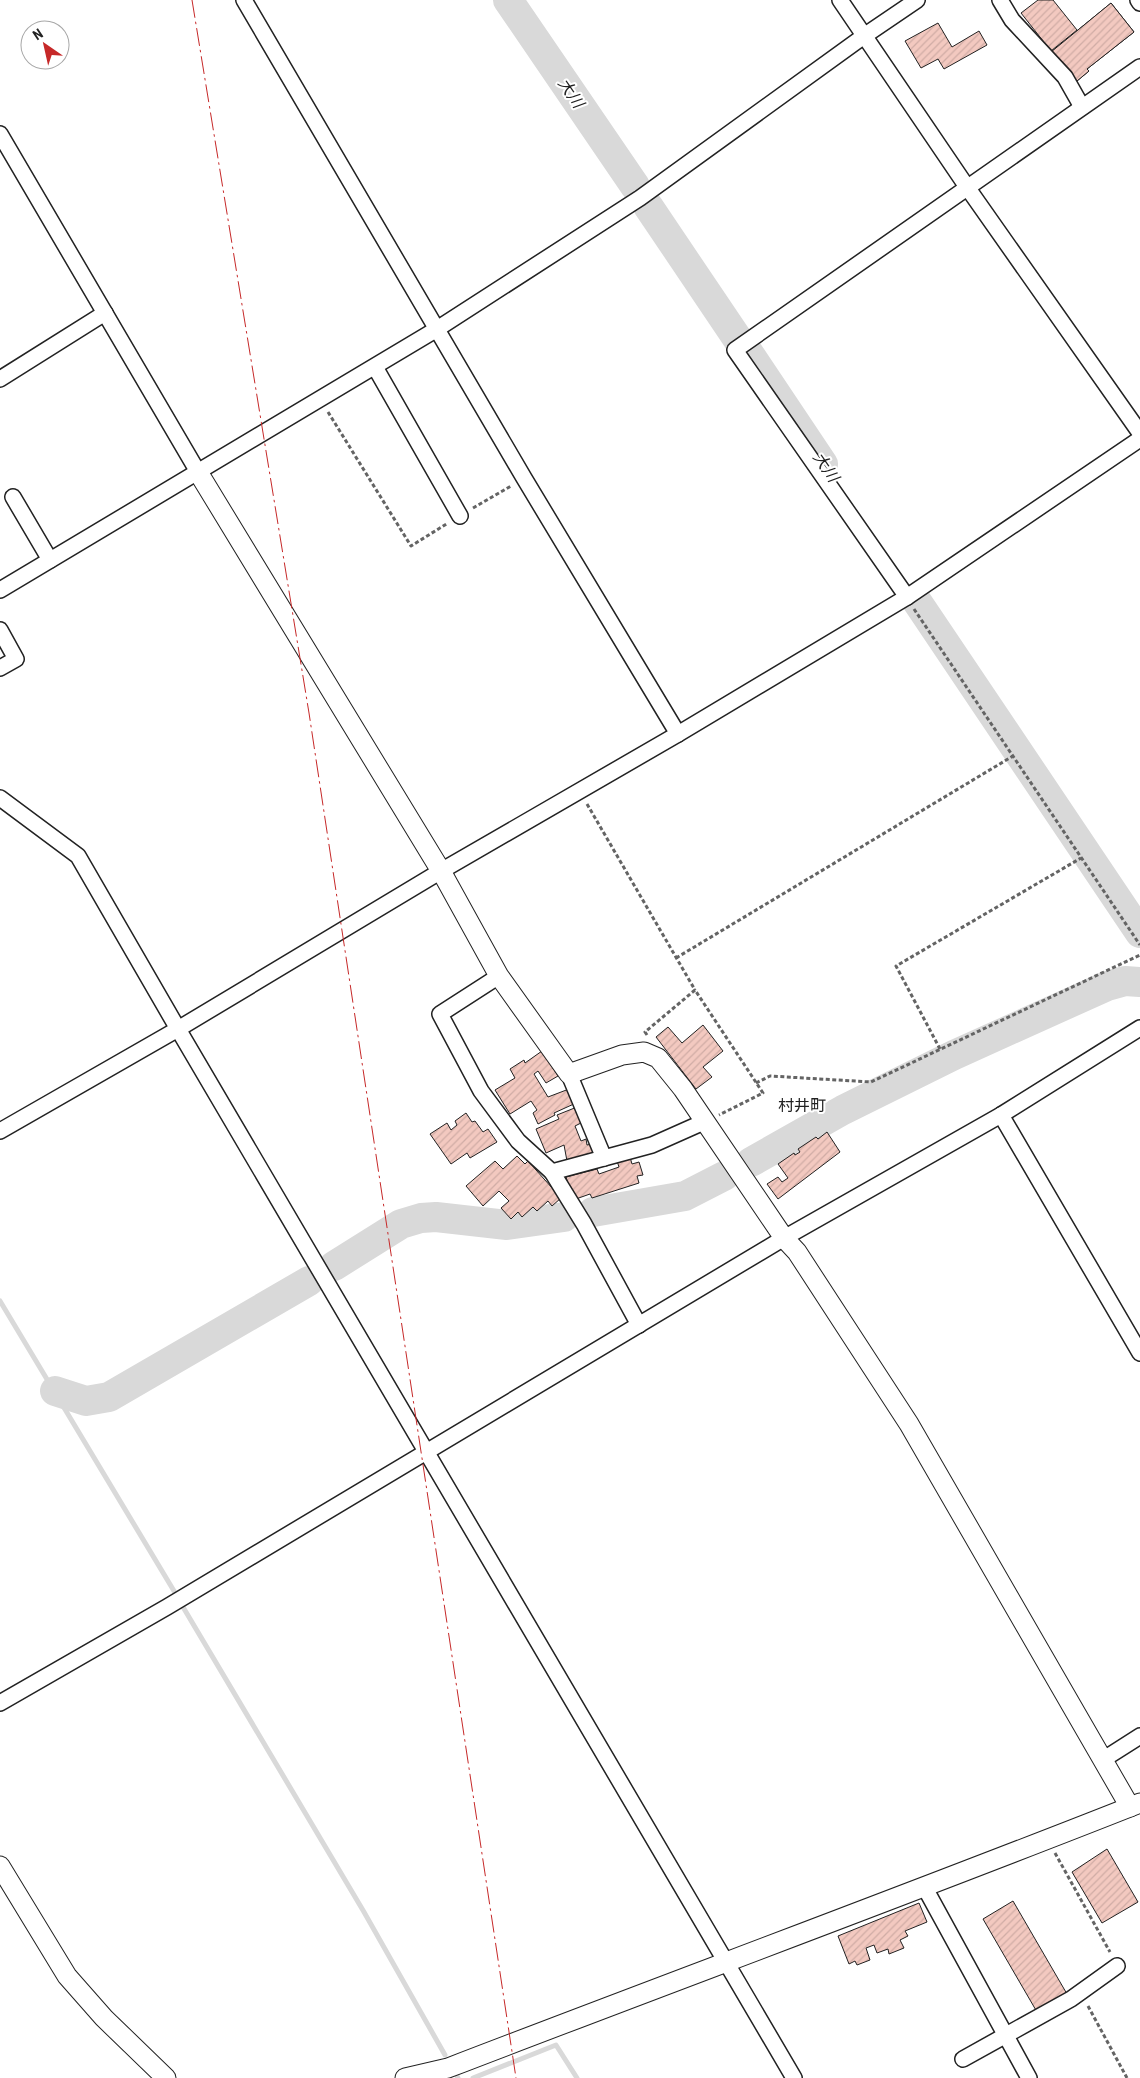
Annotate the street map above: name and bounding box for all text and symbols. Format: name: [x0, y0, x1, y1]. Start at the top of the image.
north arrow: [20, 20, 70, 70]
text: N: [30, 25, 46, 43]
water label: 大川: [554, 74, 589, 113]
water label: 大川: [809, 448, 844, 487]
district label: 村井町: [778, 1096, 826, 1115]

